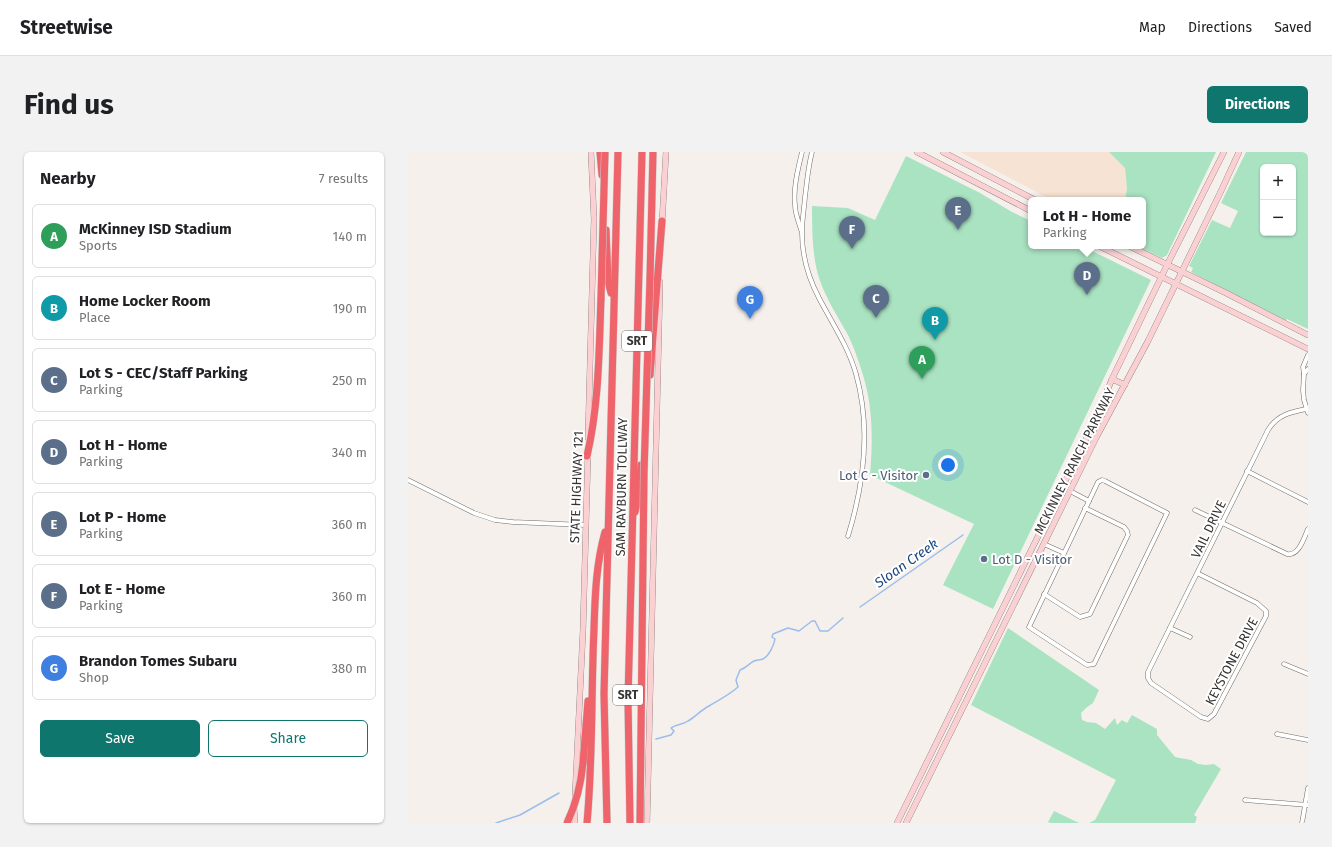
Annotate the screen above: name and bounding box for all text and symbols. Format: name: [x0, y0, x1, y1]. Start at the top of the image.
text: Streetwise: [20, 16, 113, 39]
text: Map: [1139, 19, 1166, 36]
text: Directions: [1188, 19, 1252, 36]
text: Saved: [1274, 19, 1312, 36]
button: Directions: [1207, 86, 1308, 123]
text: Find us: [24, 88, 114, 121]
map controls: [1260, 164, 1296, 236]
button: +: [1260, 164, 1296, 200]
text: Nearby: [40, 168, 95, 189]
text: 7 results: [319, 171, 368, 186]
pin: E: [945, 197, 971, 230]
popup: [1028, 197, 1146, 249]
button: −: [1260, 200, 1296, 236]
text: Lot H - Home: [1043, 207, 1131, 225]
pin: F: [839, 216, 865, 249]
text: McKinney ISD Stadium: [79, 220, 232, 238]
text: Parking: [1043, 225, 1086, 240]
text: A: [50, 229, 58, 244]
text: 140 m: [333, 229, 367, 244]
text: Sports: [79, 238, 117, 253]
pin: D: [1074, 262, 1100, 295]
pin: C: [863, 285, 889, 318]
pin: G: [737, 286, 763, 319]
text: Home Locker Room: [79, 292, 211, 310]
text: B: [50, 301, 58, 316]
text: 190 m: [333, 301, 367, 316]
pin: B: [922, 307, 948, 340]
text: Place: [79, 310, 110, 325]
road number: SRT: [622, 331, 652, 351]
pin: A: [909, 346, 935, 379]
text: Lot S - CEC/Staff Parking: [79, 364, 247, 382]
text: C: [50, 373, 58, 388]
text: 250 m: [332, 373, 367, 388]
text: Parking: [79, 382, 123, 397]
street label: MCKINNEY RANCH PARKWAY: [1031, 385, 1118, 537]
street label: SAM RAYBURN TOLLWAY: [613, 417, 630, 557]
street label: STATE HIGHWAY 121: [567, 431, 586, 543]
text: Lot H - Home: [79, 436, 167, 454]
text: D: [50, 445, 58, 460]
text: 340 m: [332, 445, 367, 460]
text: Parking: [79, 454, 123, 469]
your location: [938, 455, 958, 475]
place label: Lot C - Visitor: [839, 468, 918, 483]
marker: Lot C - Visitor: [921, 470, 931, 480]
street label: VAIL DRIVE: [1188, 498, 1229, 561]
text: Lot P - Home: [79, 508, 166, 526]
text: E: [51, 517, 57, 532]
text: 360 m: [332, 517, 367, 532]
text: Parking: [79, 526, 123, 541]
water label: Sloan Creek: [870, 535, 942, 592]
place label: Lot D - Visitor: [992, 552, 1072, 567]
marker: Lot D - Visitor: [979, 554, 989, 564]
text: Lot E - Home: [79, 580, 165, 598]
text: F: [51, 589, 57, 604]
text: 360 m: [332, 589, 367, 604]
text: Parking: [79, 598, 123, 613]
street label: KEYSTONE DRIVE: [1202, 615, 1261, 708]
text: Brandon Tomes Subaru: [79, 652, 237, 670]
text: G: [50, 661, 58, 676]
text: 380 m: [332, 661, 367, 676]
text: Shop: [79, 670, 109, 685]
road number: SRT: [613, 685, 643, 705]
button: Save: [40, 720, 200, 757]
button: Share: [208, 720, 368, 757]

